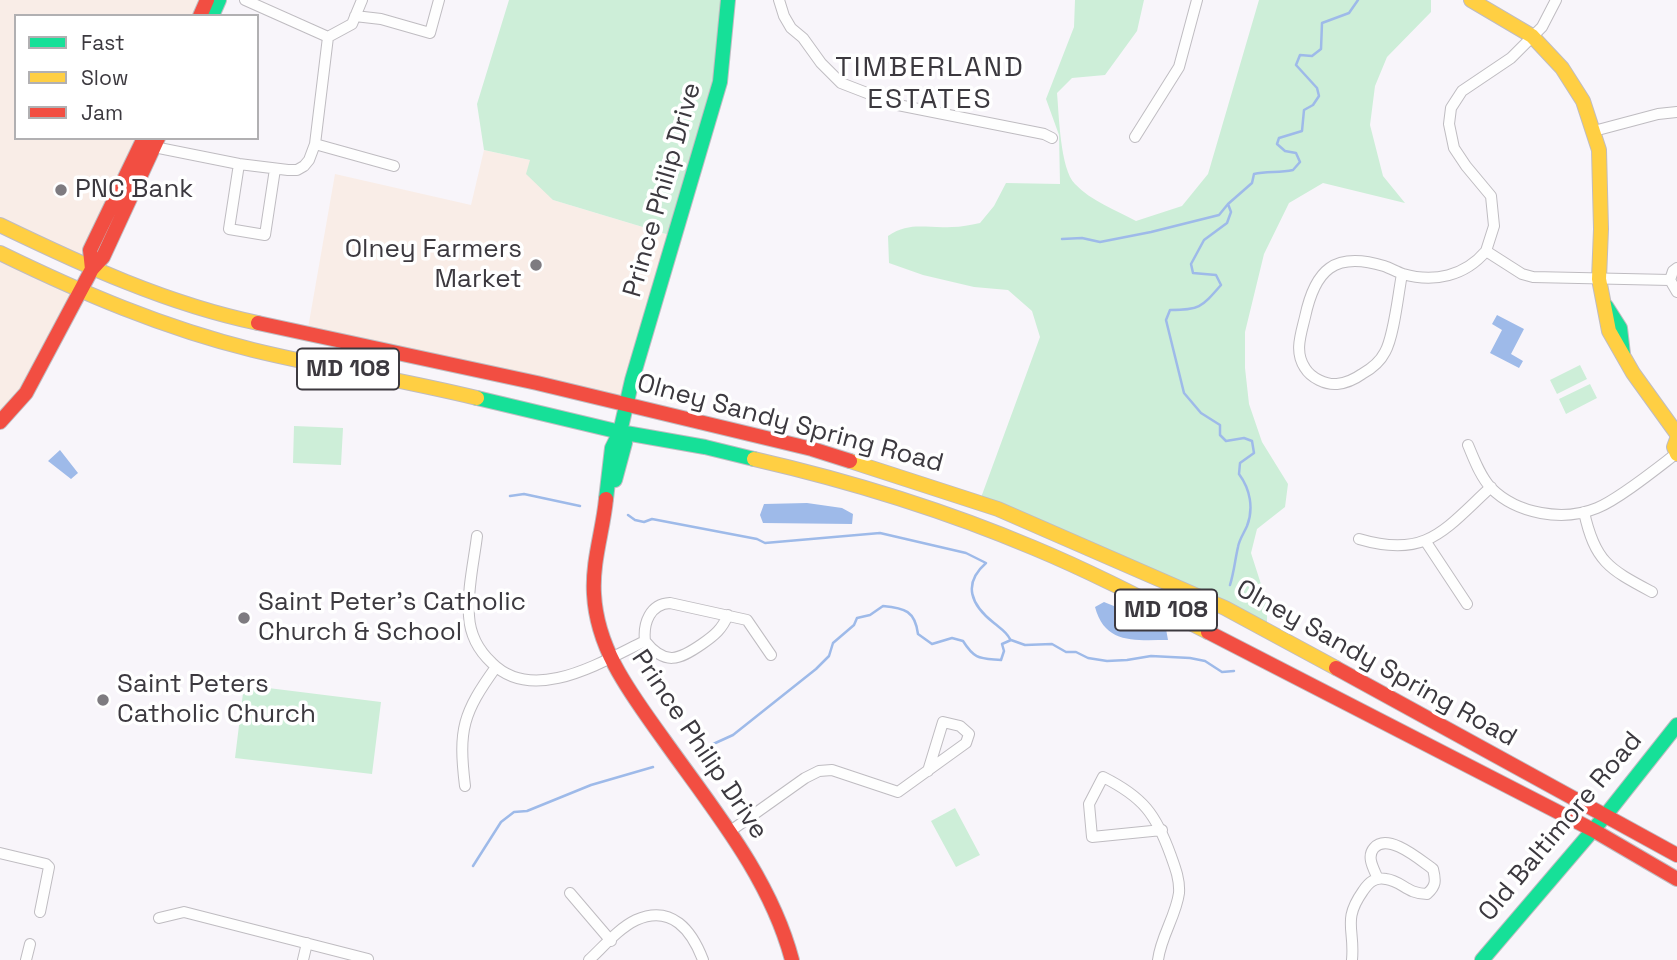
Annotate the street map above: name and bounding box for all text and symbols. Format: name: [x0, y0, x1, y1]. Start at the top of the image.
legend: [14, 14, 259, 140]
text: Fast: [81, 29, 125, 56]
district label: TIMBERLAND ESTATES: [836, 51, 1024, 117]
text: Slow: [81, 64, 129, 91]
street label: Prince Philip Drive: [617, 79, 709, 301]
text: Jam: [81, 99, 123, 126]
place label: PNC Bank: [75, 174, 193, 206]
marker: PNC Bank: [53, 182, 69, 198]
place label: Olney Farmers Market: [345, 234, 522, 296]
marker: Olney Farmers Market: [528, 257, 544, 273]
road number: MD 108: [297, 348, 399, 390]
street label: Olney Sandy Spring Road: [633, 368, 947, 480]
street label: Olney Sandy Spring Road: [1230, 574, 1522, 754]
place label: Saint Peter's Catholic Church & School: [258, 587, 526, 648]
road number: MD 108: [1115, 590, 1217, 630]
marker: Saint Peter's Catholic Church & School: [236, 610, 252, 626]
street label: Prince Philip Drive: [624, 644, 774, 846]
place label: Saint Peters Catholic Church: [117, 669, 316, 730]
marker: Saint Peters Catholic Church: [95, 692, 111, 708]
street label: Old Baltimore Road: [1473, 726, 1649, 928]

